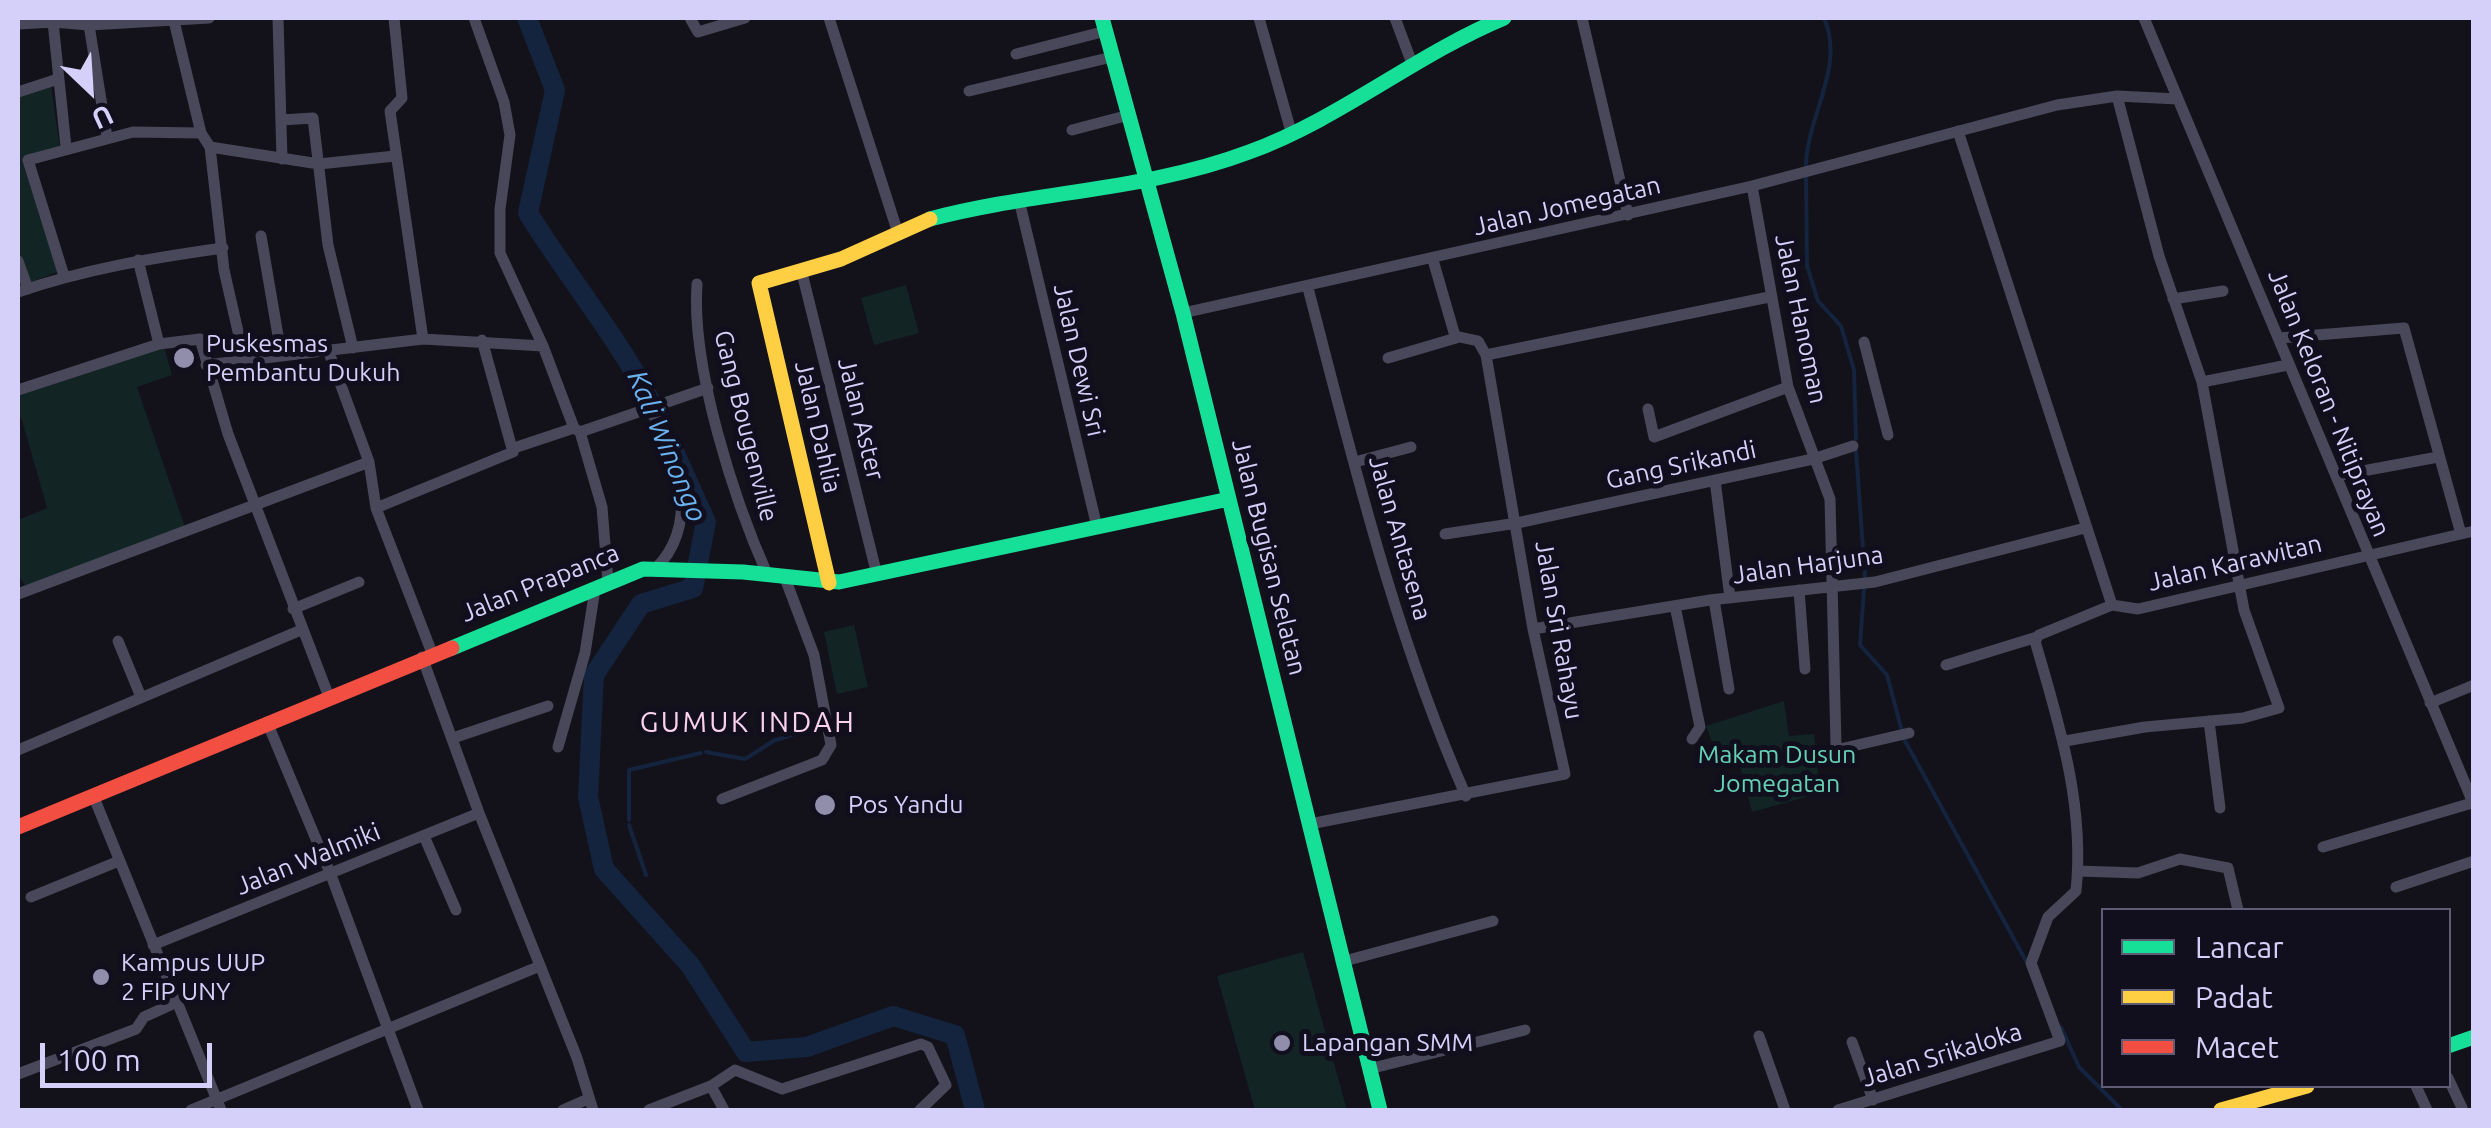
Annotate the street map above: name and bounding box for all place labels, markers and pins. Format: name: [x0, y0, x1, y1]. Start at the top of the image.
place label: Puskesmas Pembantu Dukuh: [206, 329, 400, 388]
marker: Puskesmas Pembantu Dukuh: [171, 345, 197, 371]
place label: Pos Yandu: [848, 790, 963, 820]
marker: Pos Yandu: [812, 792, 838, 818]
place label: Kampus UUP 2 FIP UNY: [121, 948, 265, 1007]
marker: Kampus UUP 2 FIP UNY: [90, 966, 112, 988]
place label: Lapangan SMM: [1302, 1028, 1473, 1058]
marker: Lapangan SMM: [1271, 1032, 1293, 1054]

